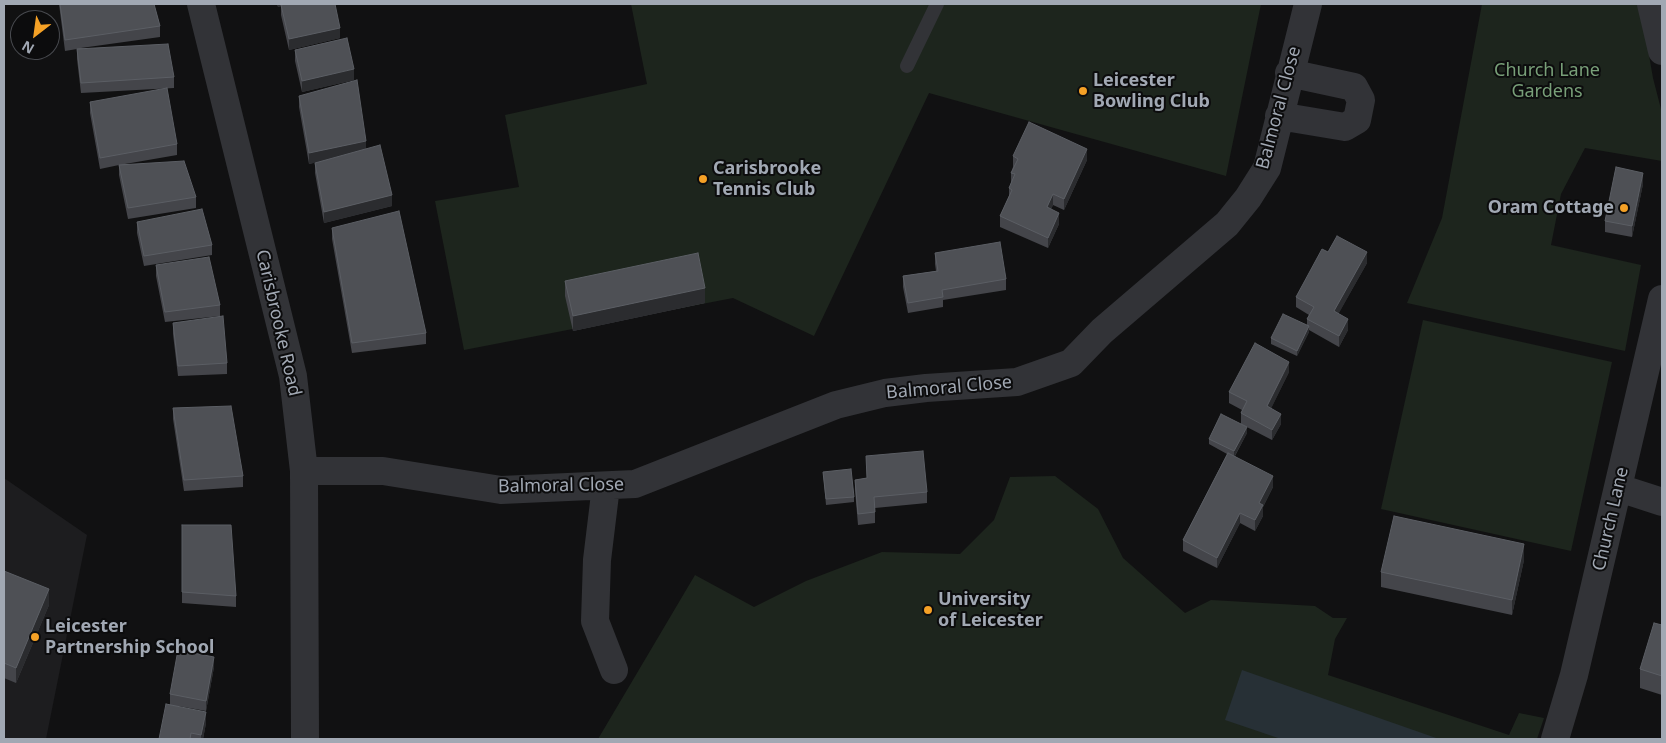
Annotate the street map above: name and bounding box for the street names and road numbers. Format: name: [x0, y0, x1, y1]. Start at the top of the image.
street label: Balmoral Close: [1252, 44, 1306, 172]
street label: Carisbrooke Road: [251, 248, 305, 398]
street label: Balmoral Close: [885, 372, 1013, 404]
street label: Church Lane: [1589, 465, 1633, 573]
street label: Balmoral Close: [498, 474, 624, 498]

